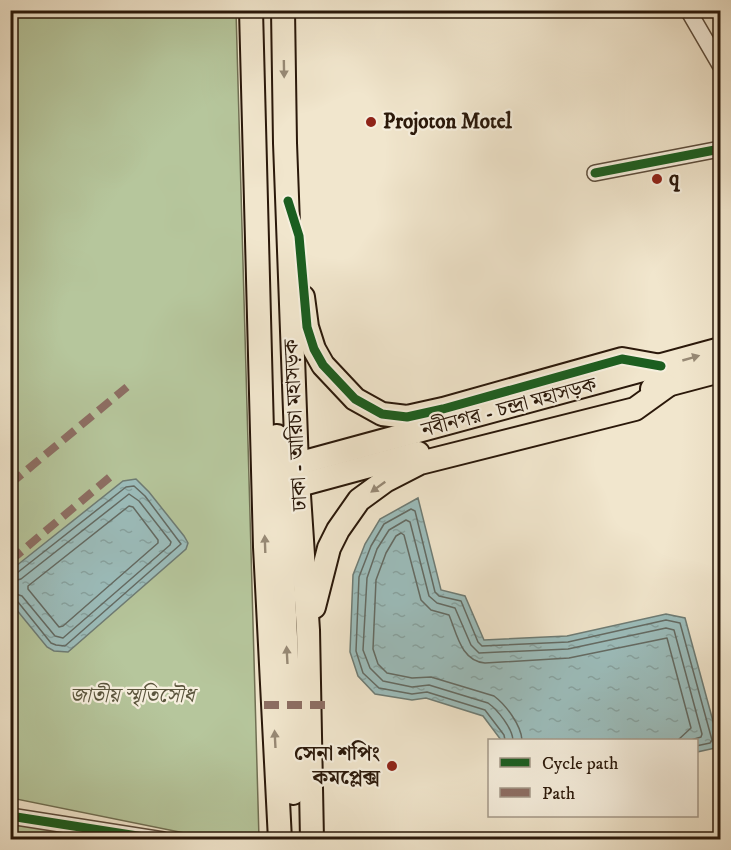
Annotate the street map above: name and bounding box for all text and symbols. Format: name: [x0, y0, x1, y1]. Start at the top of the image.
one-way arrow: [280, 59, 289, 78]
place label: Projoton Motel: [383, 109, 512, 136]
marker: Projoton Motel: [364, 115, 378, 129]
place label: q: [669, 166, 681, 192]
marker: q: [650, 172, 664, 186]
street label: ঢাকা - আরিচা মহাসড়ক: [278, 337, 314, 512]
one-way arrow: [682, 353, 700, 362]
street label: নবীনগর - চন্দ্রা মহাসড়ক: [418, 372, 600, 444]
one-way arrow: [370, 481, 386, 493]
one-way arrow: [260, 535, 270, 554]
one-way arrow: [283, 646, 292, 665]
park label: জাতীয় স্মৃতিসৌধ: [70, 682, 199, 709]
one-way arrow: [270, 730, 279, 749]
legend: [488, 739, 698, 817]
place label: সেনা শপিং কমপ্লেক্স: [294, 740, 381, 791]
text: Cycle path: [542, 753, 619, 775]
marker: সেনা শপিং কমপ্লেক্স: [385, 759, 399, 773]
text: Path: [542, 783, 576, 805]

